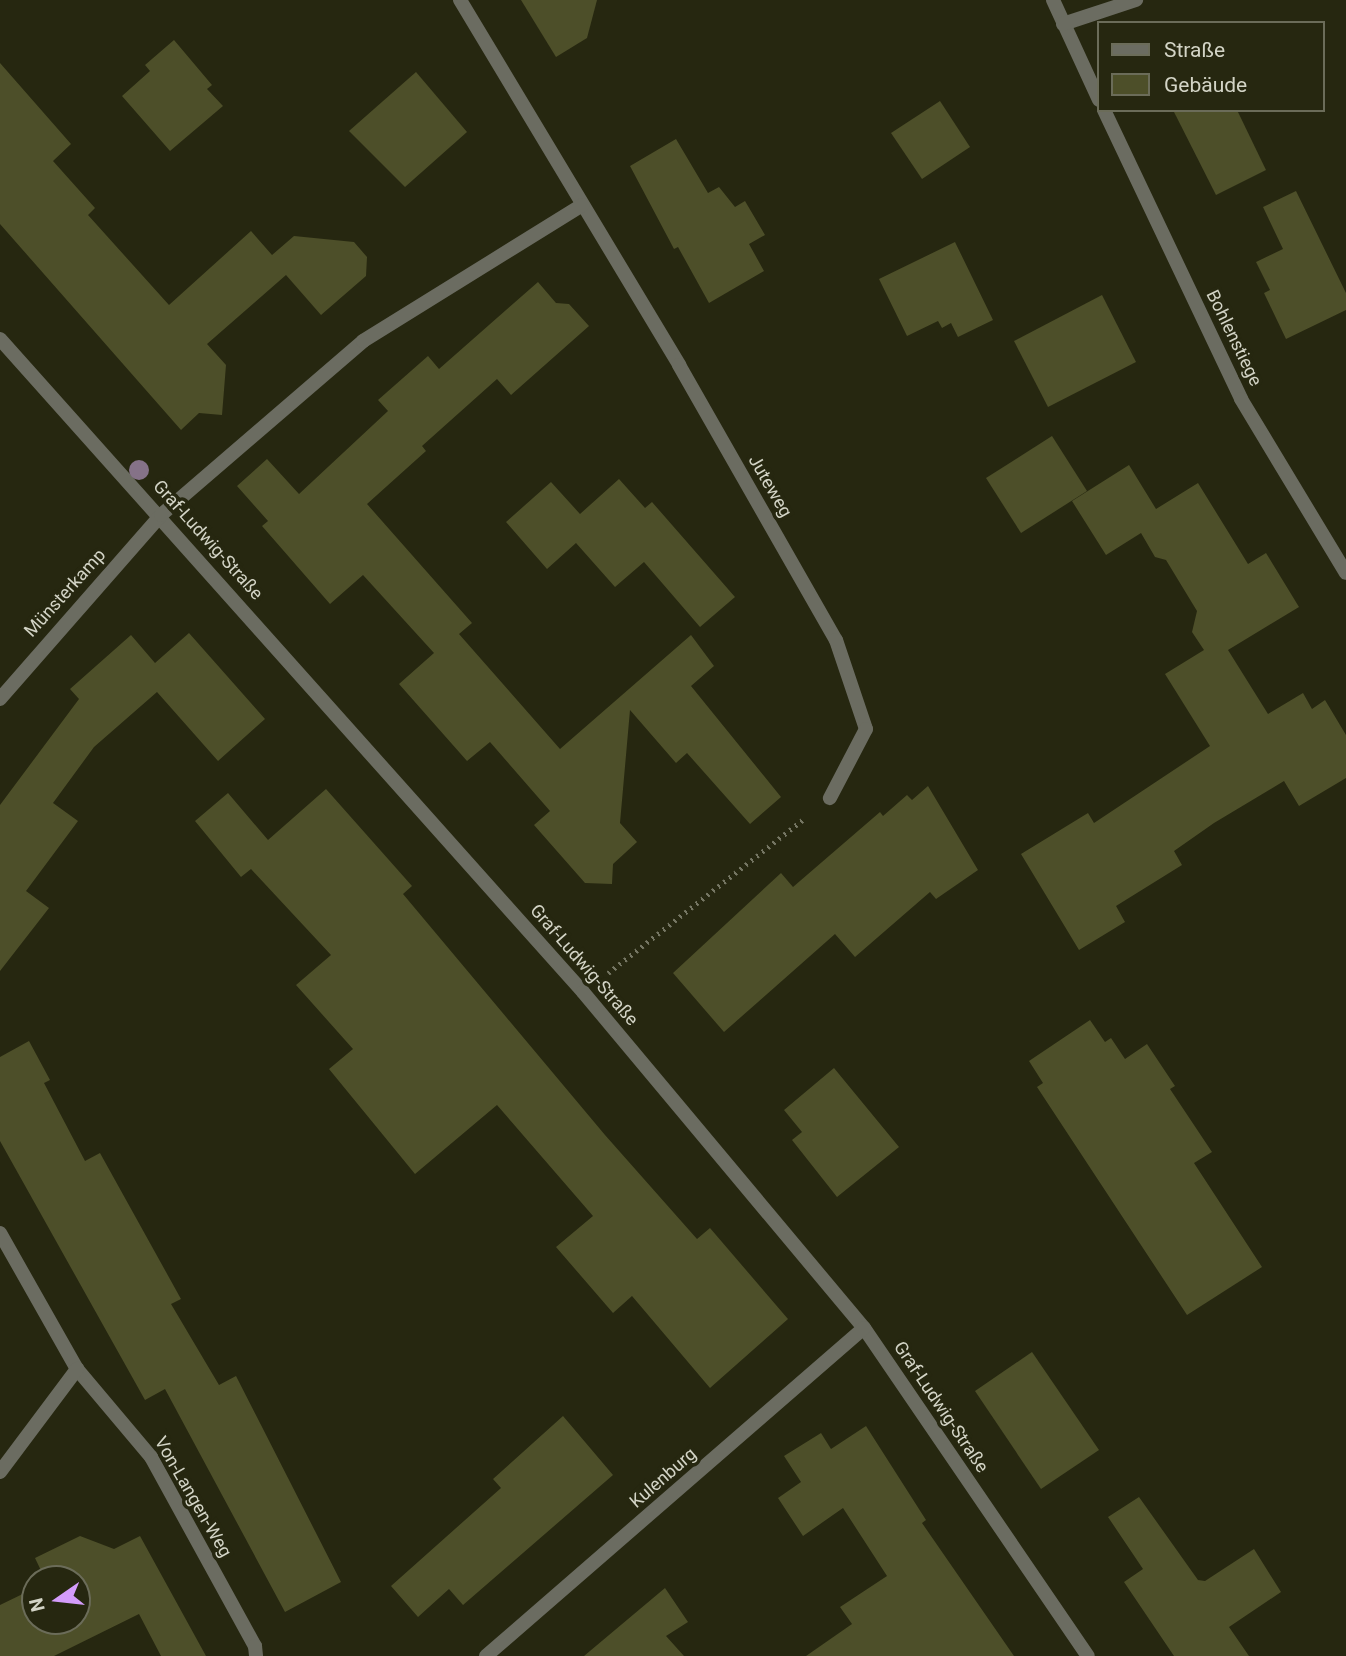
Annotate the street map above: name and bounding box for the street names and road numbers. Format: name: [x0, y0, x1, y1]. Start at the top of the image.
street label: Bohlenstiege: [1201, 287, 1267, 389]
street label: Juteweg: [744, 451, 796, 521]
street label: Graf-Ludwig-Straße: [149, 476, 267, 604]
street label: Münsterkamp: [20, 544, 110, 642]
street label: Graf-Ludwig-Straße: [525, 900, 643, 1030]
street label: Graf-Ludwig-Straße: [889, 1337, 993, 1477]
street label: Von-Langen-Weg: [150, 1433, 236, 1561]
street label: Kulenburg: [625, 1443, 701, 1513]

